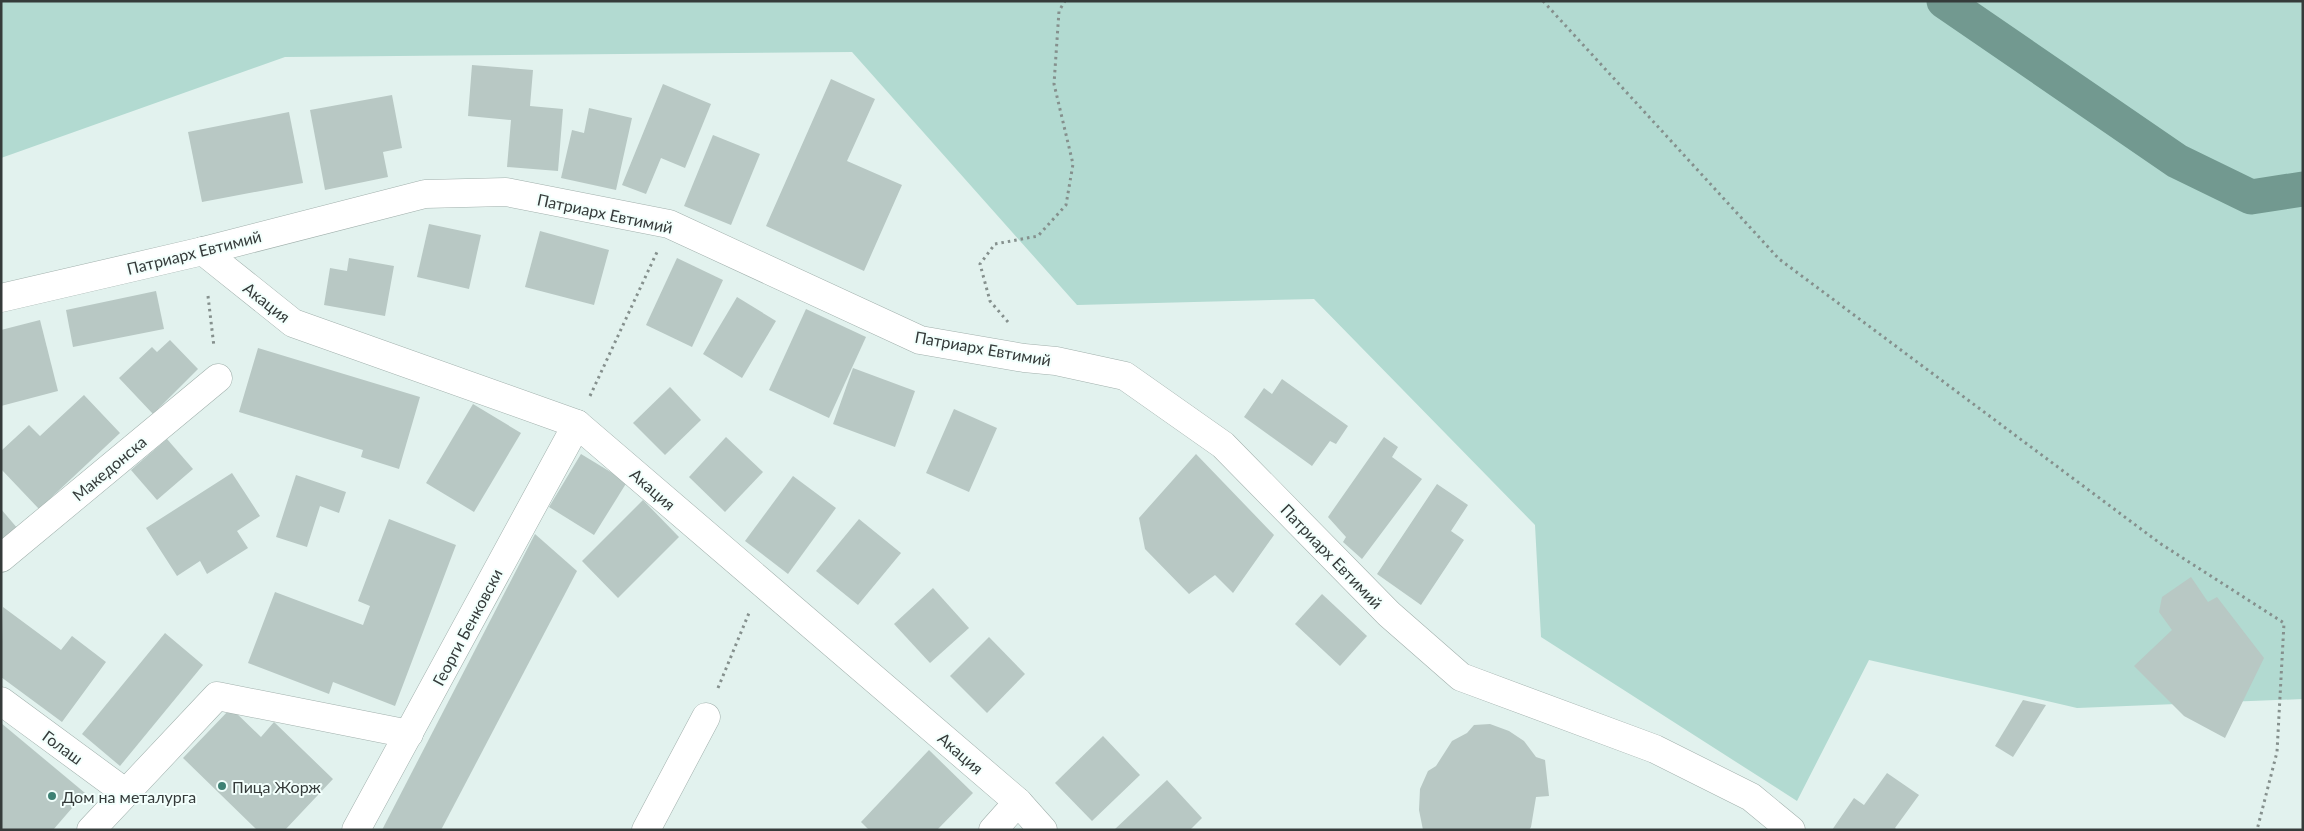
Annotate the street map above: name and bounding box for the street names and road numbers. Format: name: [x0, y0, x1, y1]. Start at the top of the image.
street label: Патриарх Евтимий: [536, 189, 674, 237]
street label: Патриарх Евтимий: [125, 226, 263, 278]
street label: Акация: [240, 278, 294, 326]
street label: Патриарх Евтимий: [913, 327, 1053, 369]
street label: Македонска: [68, 432, 150, 504]
street label: Акация: [626, 464, 680, 514]
street label: Патриарх Евтимий: [1277, 500, 1387, 612]
street label: Георги Бенковски: [428, 565, 506, 689]
street label: Голаш: [39, 726, 87, 768]
street label: Акация: [934, 728, 988, 778]

